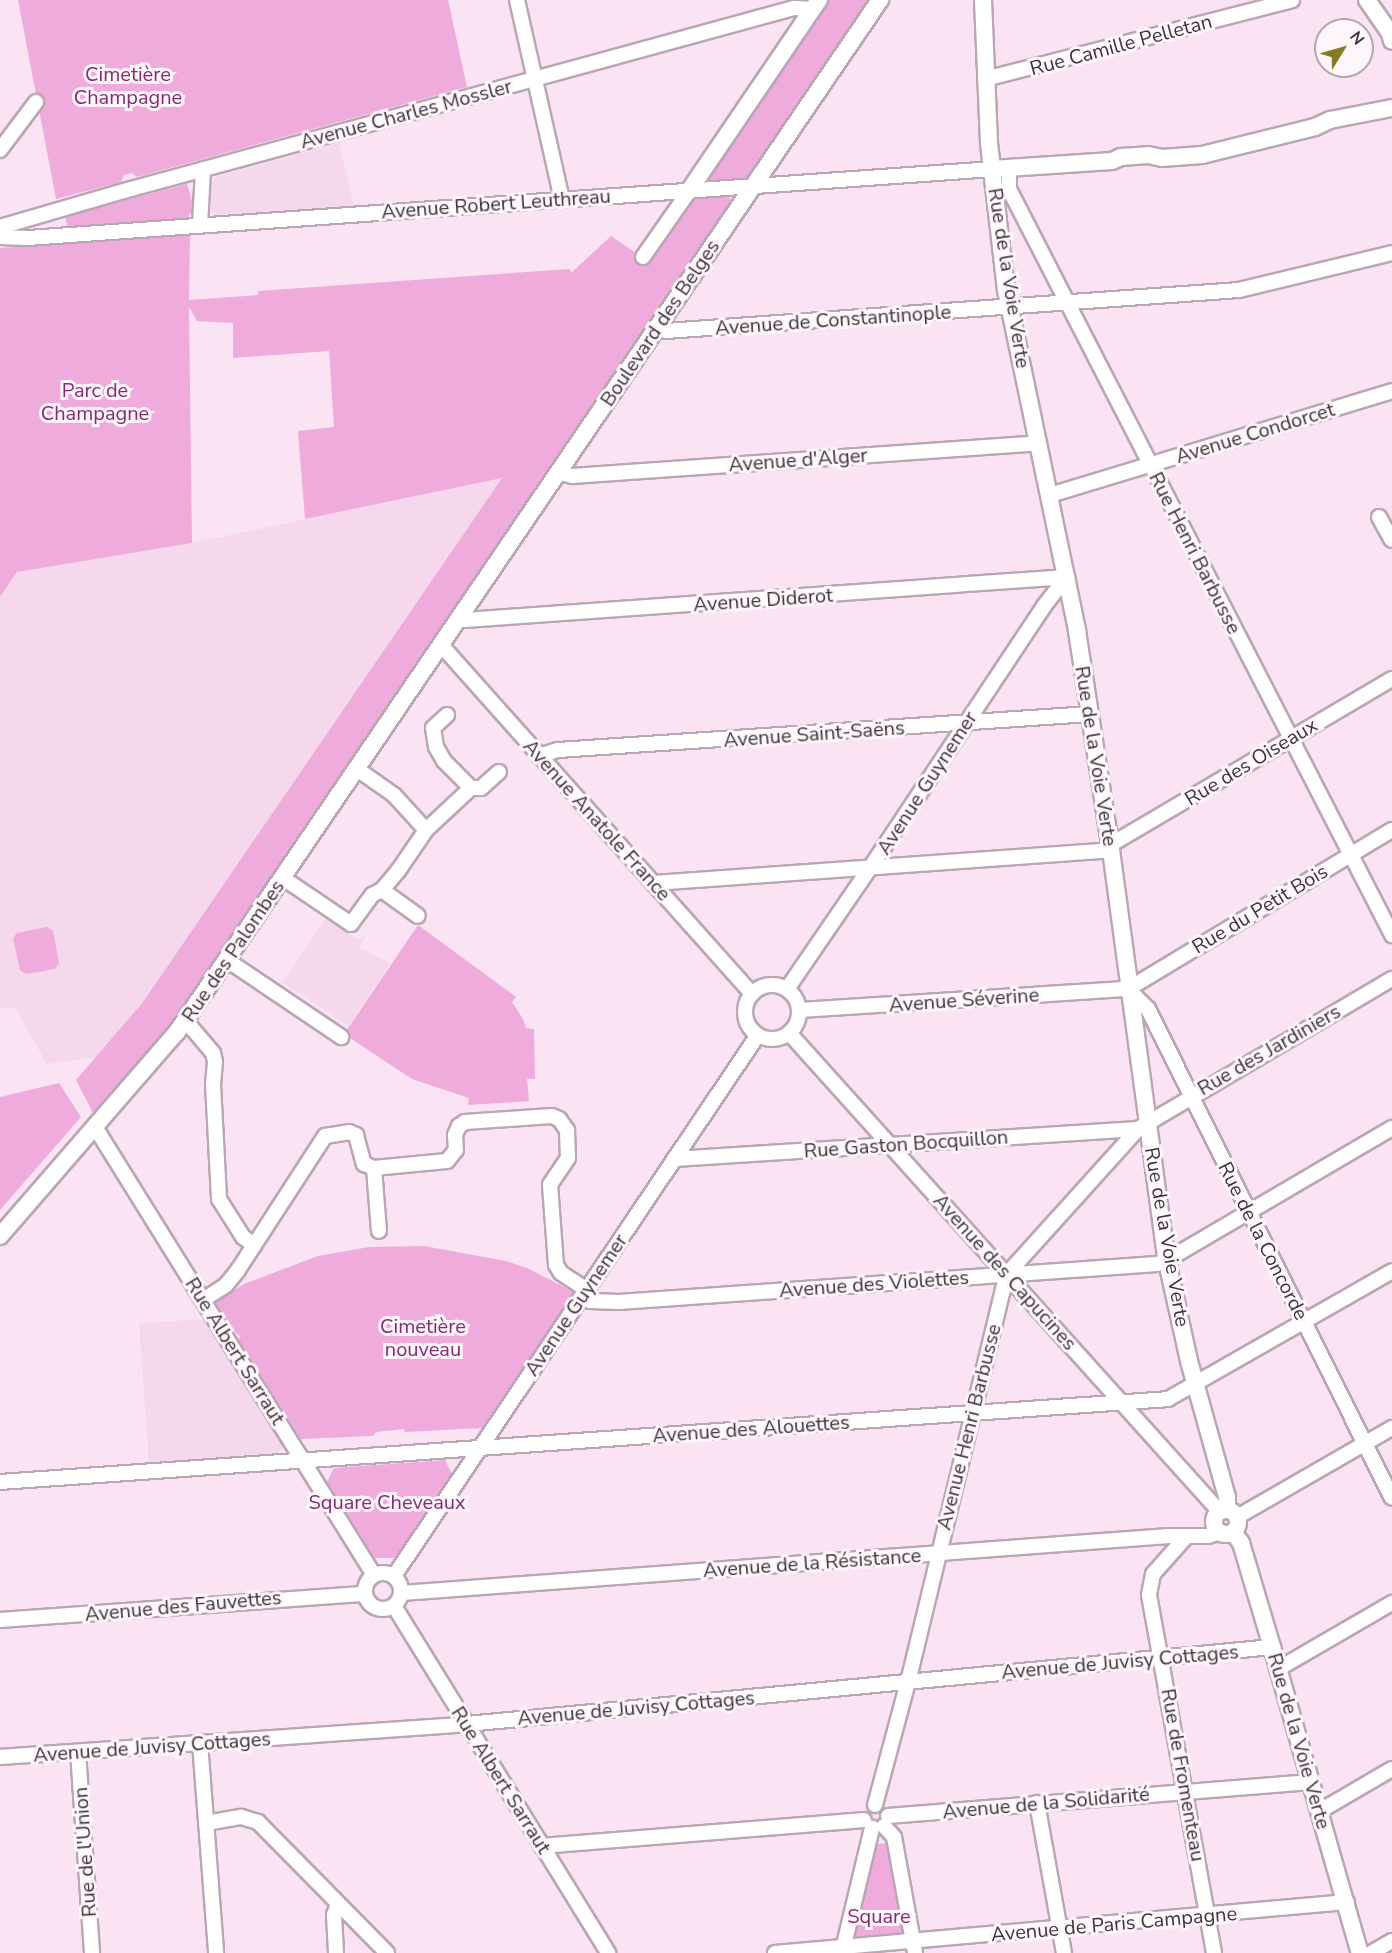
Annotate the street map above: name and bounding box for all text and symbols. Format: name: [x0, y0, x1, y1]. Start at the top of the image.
street label: Rue Camille Pelletan: [1027, 9, 1215, 81]
north arrow: [1314, 18, 1374, 78]
text: N: [1344, 27, 1369, 50]
park label: Cimetière Champagne: [74, 63, 182, 110]
street label: Avenue Charles Mossler: [298, 74, 514, 154]
street label: Avenue Robert Leuthreau: [380, 184, 612, 224]
street label: Rue de la Voie Verte: [983, 186, 1035, 370]
street label: Boulevard des Belges: [595, 235, 725, 411]
street label: Avenue de Constantinople: [714, 300, 952, 340]
park label: Parc de Champagne: [41, 379, 149, 426]
street label: Avenue Condorcet: [1173, 397, 1337, 469]
street label: Avenue d'Alger: [728, 443, 868, 477]
street label: Rue Henri Barbusse: [1144, 468, 1246, 638]
street label: Avenue Diderot: [692, 583, 834, 617]
street label: Rue de la Voie Verte: [1070, 664, 1122, 848]
street label: Avenue Guynemer: [872, 707, 982, 859]
street label: Rue des Oiseaux: [1181, 713, 1321, 811]
street label: Avenue Saint-Saëns: [723, 716, 905, 752]
street label: Avenue Anatole France: [518, 734, 676, 906]
street label: Rue du Petit Bois: [1188, 859, 1332, 959]
street label: Rue des Palombes: [177, 875, 289, 1027]
street label: Avenue Séverine: [888, 983, 1040, 1017]
street label: Rue des Jardiniers: [1193, 999, 1345, 1101]
street label: Rue Gaston Bocquillon: [803, 1125, 1009, 1163]
street label: Rue de la Voie Verte: [1139, 1145, 1195, 1329]
street label: Rue de la Concorde: [1213, 1158, 1313, 1324]
street label: Avenue des Capucines: [928, 1189, 1082, 1355]
street label: Avenue Guynemer: [520, 1229, 632, 1381]
street label: Avenue des Violettes: [778, 1265, 970, 1303]
street label: Rue Albert Sarraut: [180, 1273, 290, 1429]
park label: Cimetière nouveau: [380, 1315, 466, 1362]
street label: Avenue Henri Barbusse: [932, 1322, 1006, 1532]
street label: Avenue des Alouettes: [652, 1410, 850, 1448]
park label: Square Cheveaux: [308, 1490, 466, 1514]
street label: Avenue de la Résistance: [702, 1543, 922, 1583]
street label: Avenue des Fauvettes: [84, 1585, 282, 1627]
street label: Avenue de Juvisy Cottages: [1000, 1640, 1240, 1684]
street label: Rue de la Voie Verte: [1262, 1650, 1336, 1832]
street label: Avenue de Juvisy Cottages: [516, 1686, 756, 1730]
street label: Rue de Fromenteau: [1156, 1687, 1210, 1863]
street label: Rue Albert Sarraut: [446, 1702, 556, 1858]
street label: Avenue de Juvisy Cottages: [32, 1727, 272, 1767]
street label: Avenue de la Solidarité: [941, 1782, 1151, 1824]
street label: Rue de l'Union: [68, 1786, 102, 1918]
street label: Avenue de Paris Campagne: [990, 1901, 1238, 1947]
park label: Square: [847, 1904, 911, 1928]

